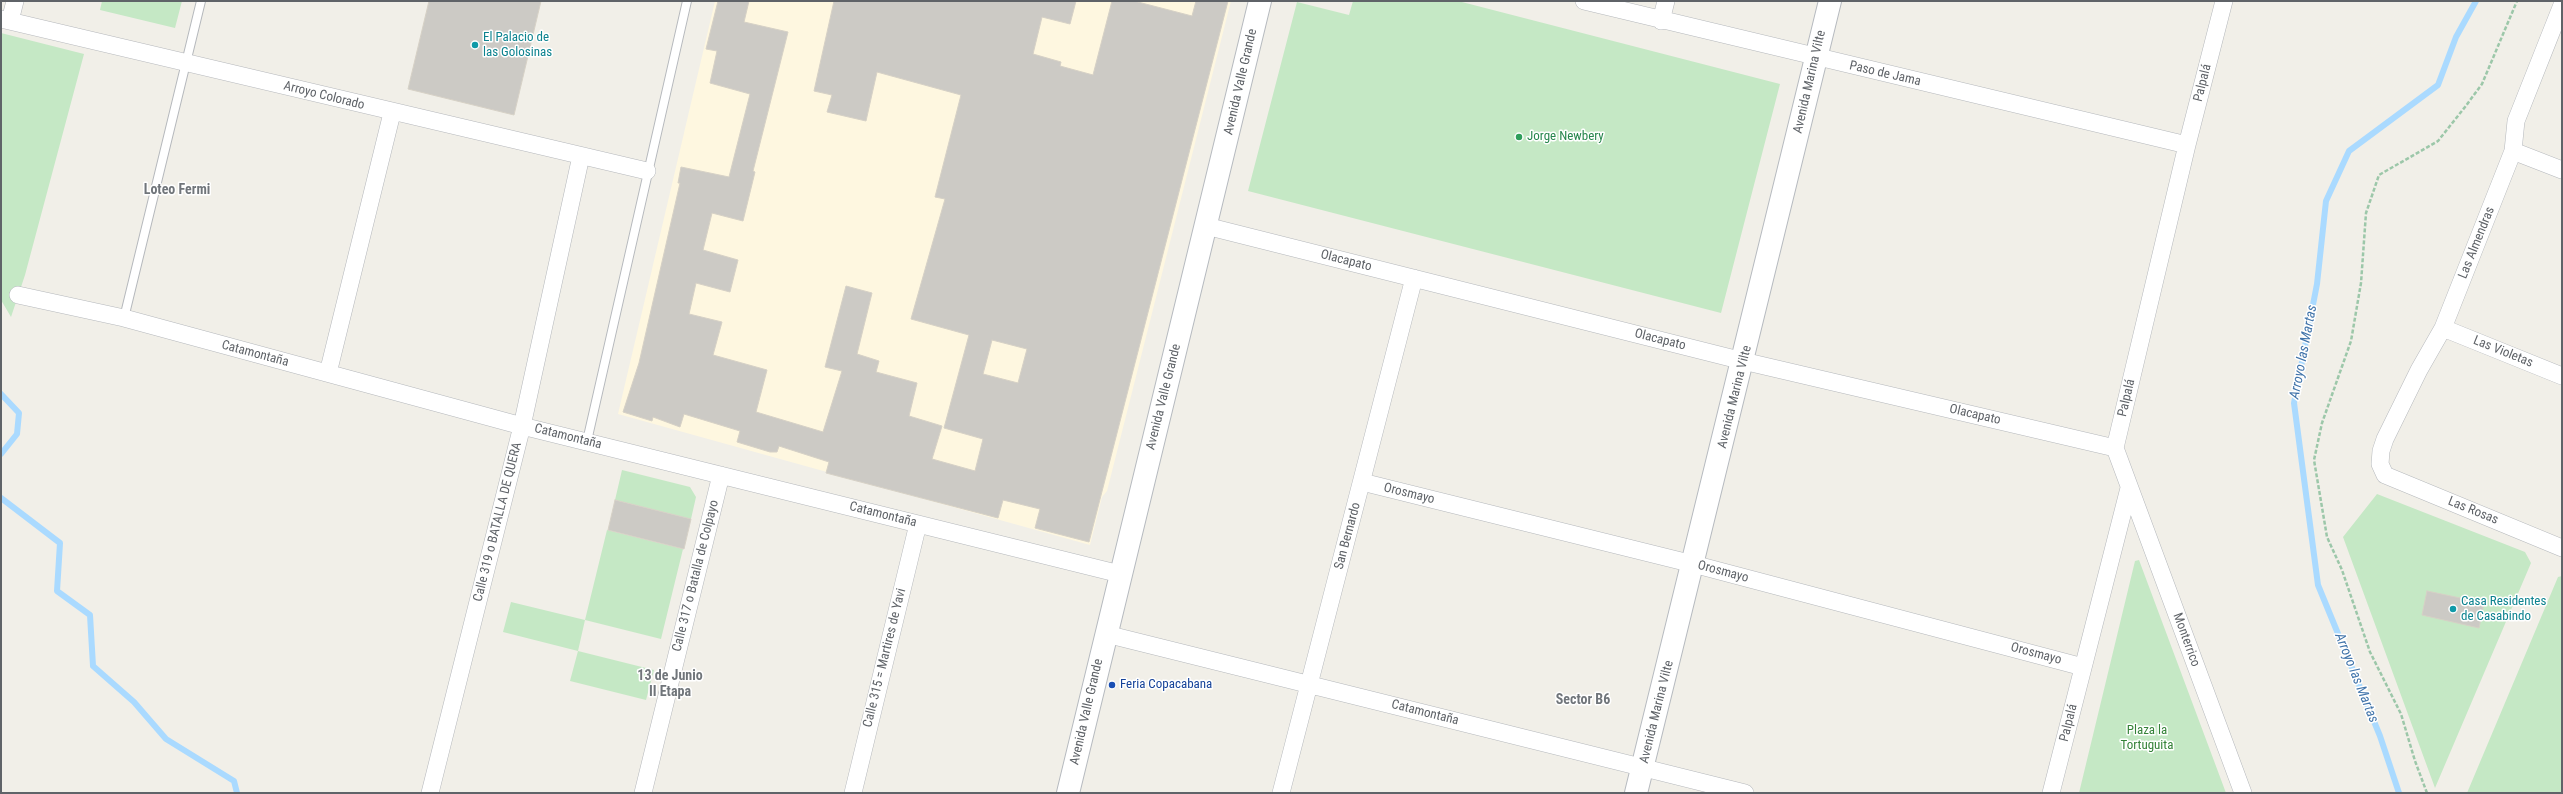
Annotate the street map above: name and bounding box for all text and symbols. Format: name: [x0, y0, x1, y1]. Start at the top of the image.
street label: Avenida Valle Grande: [1221, 27, 1261, 137]
street label: Avenida Marina Vilte: [1791, 29, 1829, 135]
place label: El Palacio de las Golosinas: [483, 30, 552, 61]
marker: El Palacio de las Golosinas: [470, 40, 480, 50]
street label: Paso de Jama: [1848, 58, 1922, 90]
street label: Palpalá: [2191, 63, 2215, 103]
street label: Arroyo Colorado: [282, 78, 366, 114]
place label: Jorge Newbery: [1527, 129, 1604, 145]
marker: Jorge Newbery: [1514, 132, 1524, 142]
district label: Loteo Fermi: [144, 182, 210, 198]
street label: Las Almendras: [2455, 205, 2499, 281]
street label: Olacapato: [1319, 247, 1373, 275]
water label: Arroyo las Martas: [2287, 304, 2321, 400]
street label: Olacapato: [1633, 326, 1687, 354]
street label: Las Violetas: [2471, 333, 2535, 371]
street label: Catamontaña: [220, 338, 290, 370]
street label: Avenida Valle Grande: [1143, 343, 1185, 451]
street label: Avenida Marina Vilte: [1715, 344, 1755, 450]
street label: Palpalá: [2115, 378, 2139, 418]
street label: Olacapato: [1948, 402, 2002, 428]
street label: Catamontaña: [533, 421, 603, 453]
street label: Calle 319 o BATALLA DE QUERA: [471, 441, 525, 603]
street label: Orosmayo: [1382, 480, 1436, 508]
street label: Las Rosas: [2446, 494, 2500, 528]
street label: Calle 317 o Batalla de Colpayo: [670, 499, 722, 653]
street label: Catamontaña: [848, 499, 918, 531]
street label: San Bernardo: [1332, 501, 1364, 571]
street label: Orosmayo: [1696, 558, 1750, 586]
street label: Calle 315 = Martires de Yavi: [860, 587, 910, 729]
place label: Casa Residentes de Casabindo: [2461, 594, 2546, 625]
marker: Casa Residentes de Casabindo: [2448, 604, 2458, 614]
street label: Monterrico: [2169, 611, 2203, 669]
water label: Arroyo las Martas: [2330, 631, 2382, 725]
street label: Orosmayo: [2009, 640, 2063, 668]
street label: Avenida Valle Grande: [1067, 657, 1107, 767]
street label: Avenida Marina Vilte: [1637, 659, 1677, 765]
district label: 13 de Junio II Etapa: [637, 668, 703, 700]
place label: Feria Copacabana: [1120, 677, 1212, 693]
marker: Feria Copacabana: [1107, 680, 1117, 690]
district label: Sector B6: [1556, 692, 1610, 708]
street label: Catamontaña: [1390, 697, 1460, 729]
street label: Palpalá: [2057, 703, 2081, 743]
park label: Plaza la Tortuguita: [2121, 723, 2173, 754]

